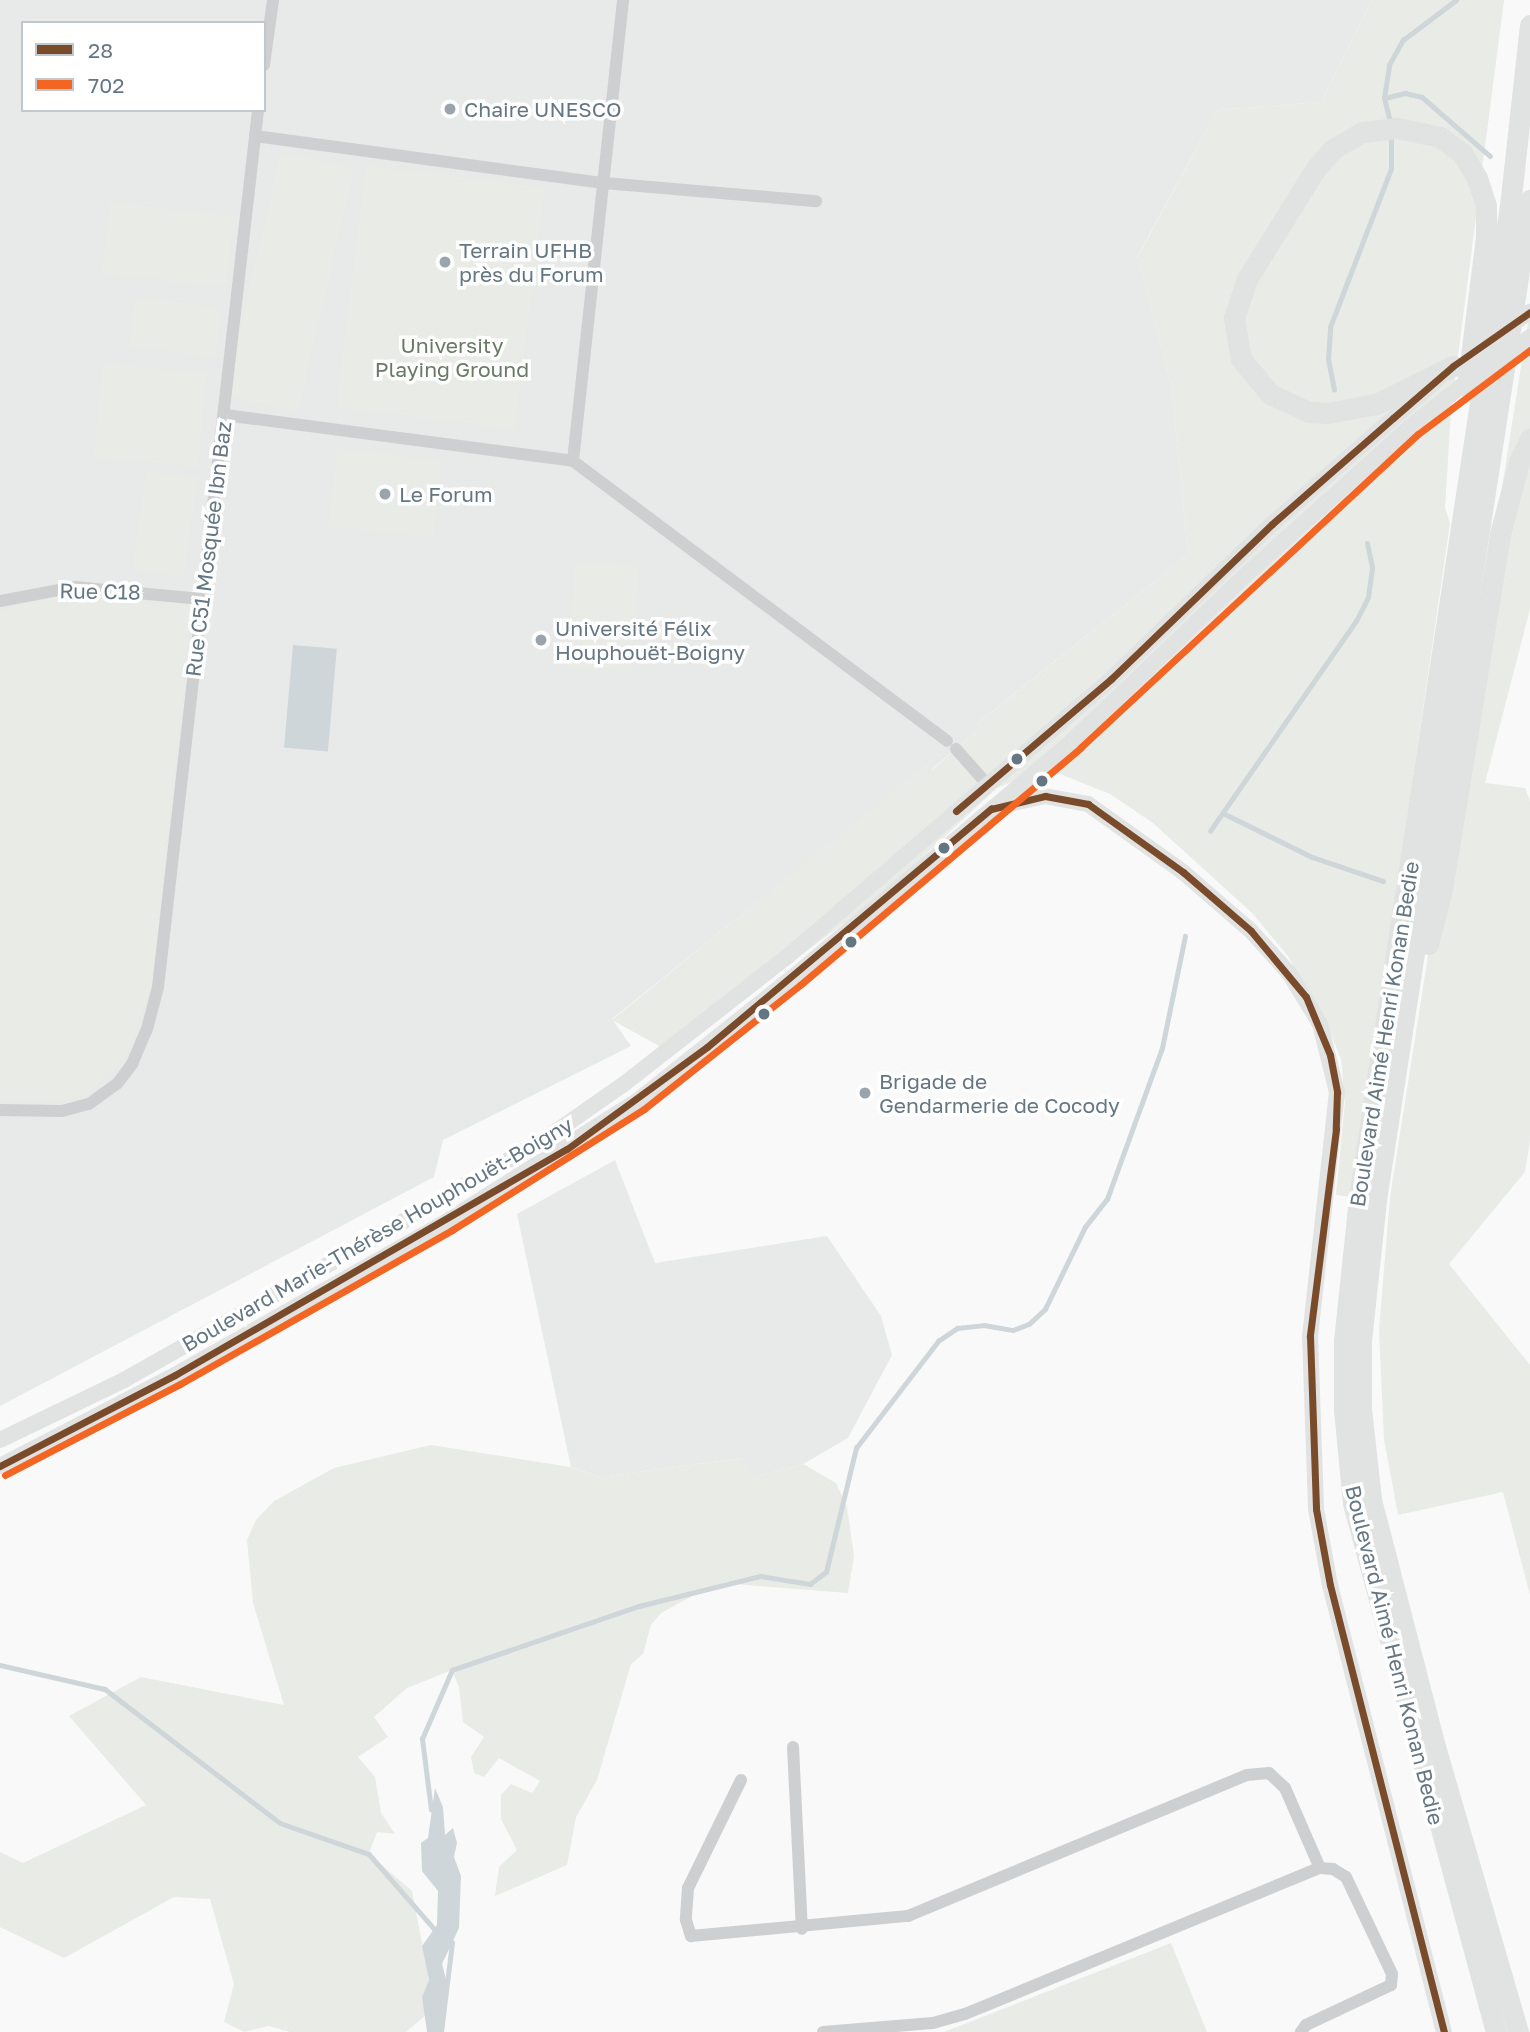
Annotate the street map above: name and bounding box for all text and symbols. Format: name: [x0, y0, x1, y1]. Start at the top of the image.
legend: [21, 21, 266, 112]
text: 28: [88, 37, 113, 63]
text: 702: [88, 72, 124, 98]
place label: Chaire UNESCO: [464, 96, 621, 122]
marker: Chaire UNESCO: [442, 101, 458, 117]
place label: Terrain UFHB près du Forum: [459, 237, 604, 287]
marker: Terrain UFHB près du Forum: [437, 254, 453, 270]
park label: University Playing Ground: [375, 332, 529, 382]
street label: Rue C51 Mosquée Ibn Baz: [180, 420, 236, 678]
place label: Le Forum: [399, 481, 493, 507]
marker: Le Forum: [377, 486, 393, 502]
street label: Rue C18: [59, 578, 141, 604]
place label: Université Félix Houphouët-Boigny: [555, 615, 745, 665]
marker: Université Félix Houphouët-Boigny: [533, 632, 549, 648]
unlabelled marker: [1010, 752, 1024, 766]
unlabelled marker: [1035, 774, 1049, 788]
unlabelled marker: [937, 841, 951, 855]
street label: Boulevard Aimé Henri Konan Bedie: [1344, 860, 1424, 1208]
unlabelled marker: [844, 935, 858, 949]
unlabelled marker: [757, 1007, 771, 1021]
place label: Brigade de Gendarmerie de Cocody: [879, 1068, 1120, 1118]
marker: Brigade de Gendarmerie de Cocody: [857, 1085, 873, 1101]
street label: Boulevard Marie-Thérèse Houphouët-Boigny: [177, 1111, 577, 1357]
street label: Boulevard Aimé Henri Konan Bedie: [1341, 1483, 1449, 1827]

